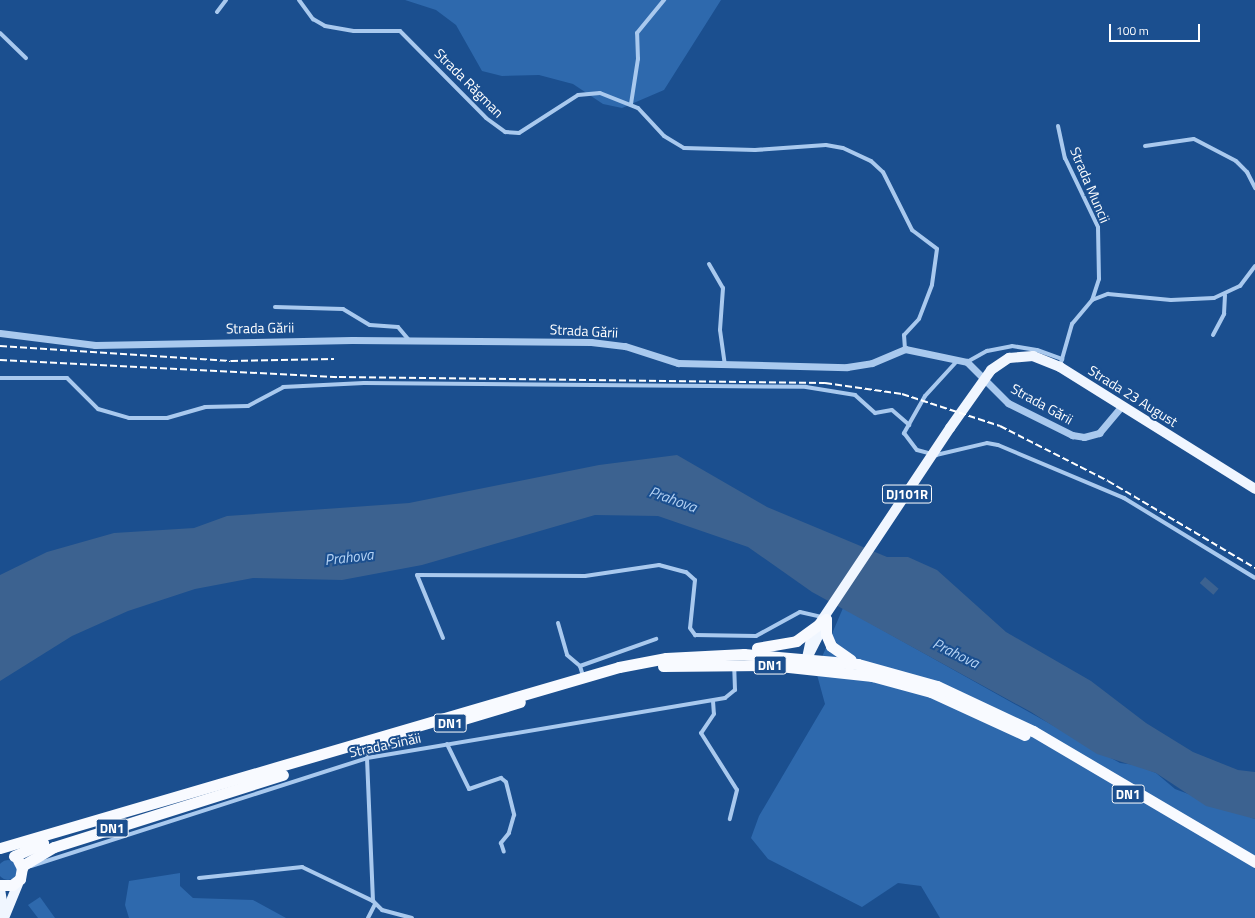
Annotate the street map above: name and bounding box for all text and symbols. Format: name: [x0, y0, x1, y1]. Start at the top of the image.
scale bar: [1111, 16, 1202, 42]
text: 100 m: [1116, 21, 1149, 40]
street label: Strada Răgman: [431, 45, 507, 121]
street label: Strada Muncii: [1067, 145, 1113, 225]
street label: Strada Gării: [226, 319, 294, 337]
street label: Strada Gării: [549, 321, 619, 341]
street label: Strada 23 August: [1085, 362, 1181, 430]
street label: Strada Gării: [1008, 380, 1076, 428]
water label: Prahova: [647, 482, 699, 516]
road number: DJ101R: [881, 483, 933, 505]
water label: Prahova: [324, 545, 374, 569]
water label: Prahova: [930, 634, 982, 672]
road number: DN1: [753, 654, 787, 676]
road number: DN1: [433, 712, 467, 734]
street label: Strada Sinăii: [348, 729, 422, 761]
road number: DN1: [1111, 783, 1145, 805]
road number: DN1: [95, 817, 129, 839]

